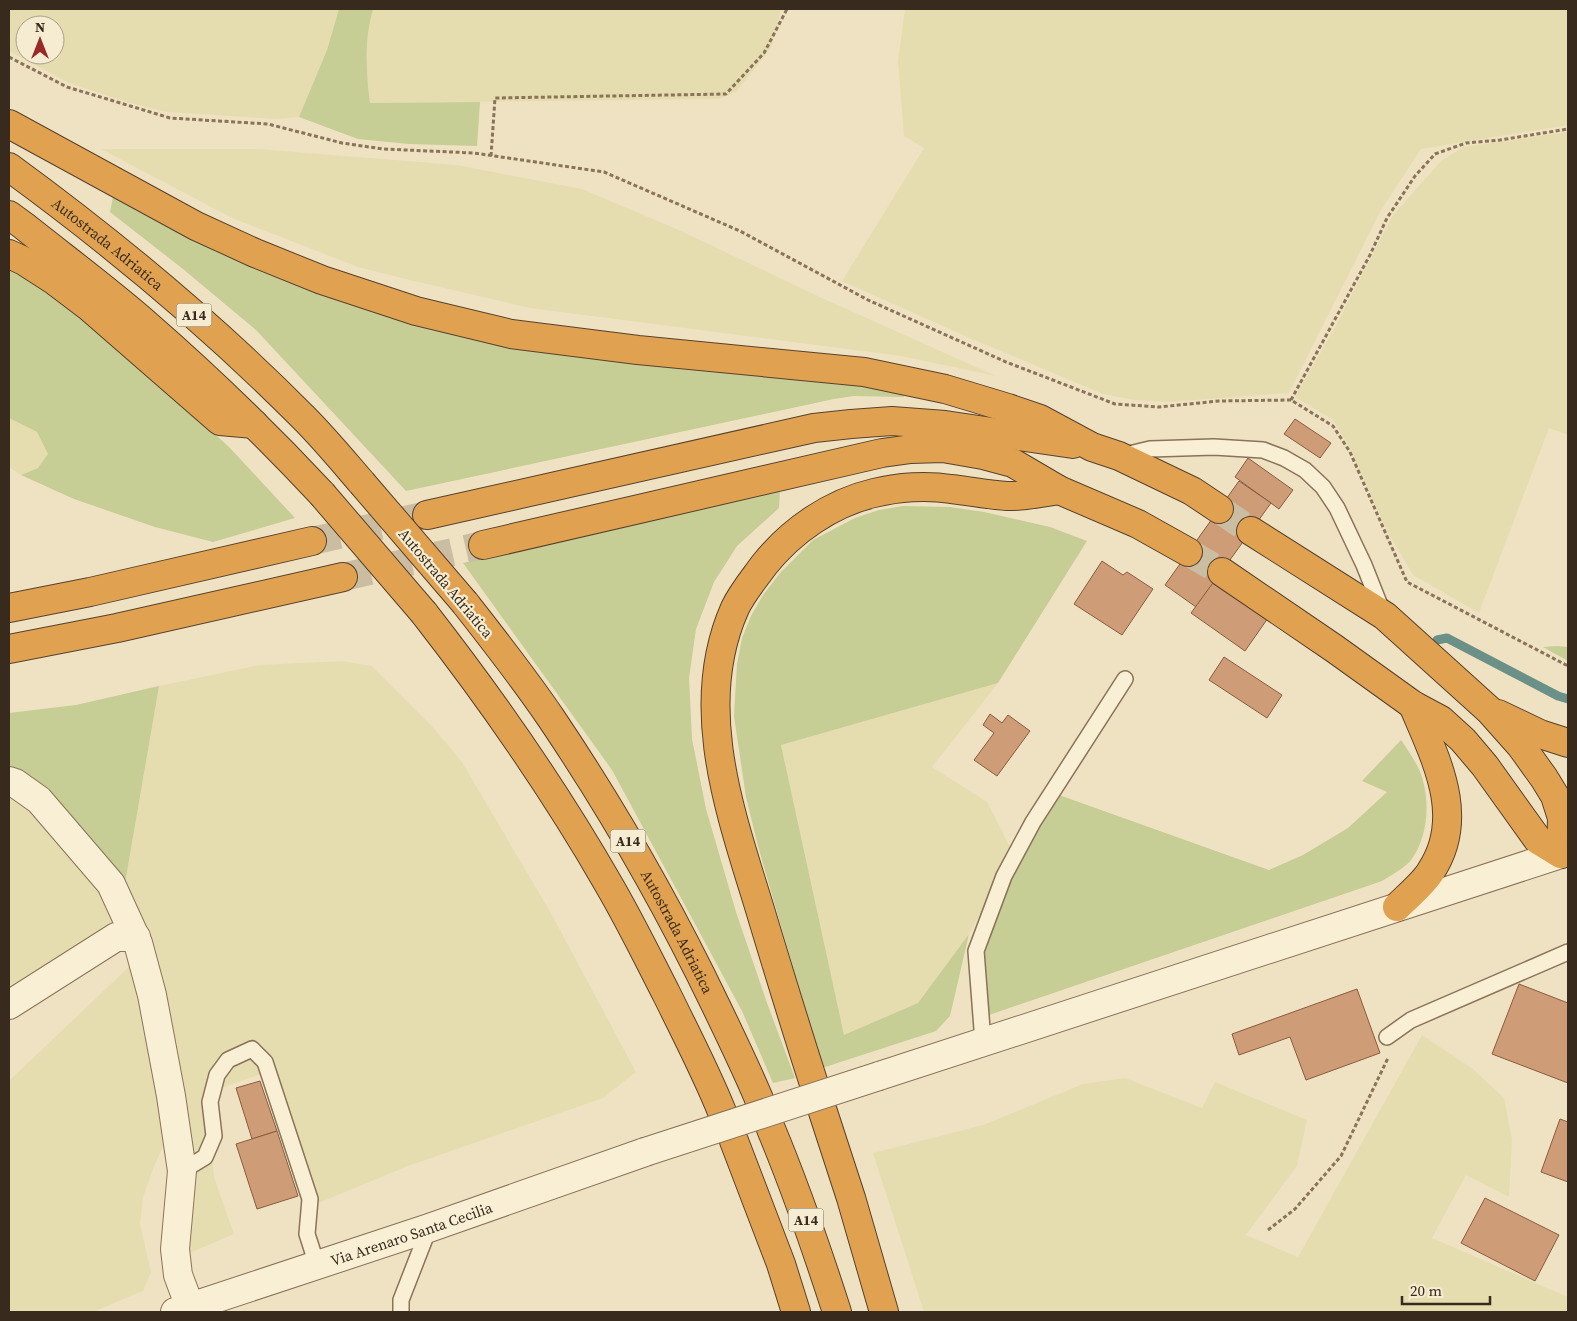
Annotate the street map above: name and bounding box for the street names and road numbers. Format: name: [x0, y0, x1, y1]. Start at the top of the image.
street label: Autostrada Adriatica: [48, 192, 168, 295]
road number: A14: [176, 304, 212, 326]
street label: Autostrada Adriatica: [394, 524, 498, 643]
road number: A14: [610, 829, 646, 852]
street label: Autostrada Adriatica: [636, 866, 719, 997]
street label: Via Arenaro Santa Cecilia: [328, 1196, 495, 1270]
road number: A14: [788, 1208, 824, 1232]

